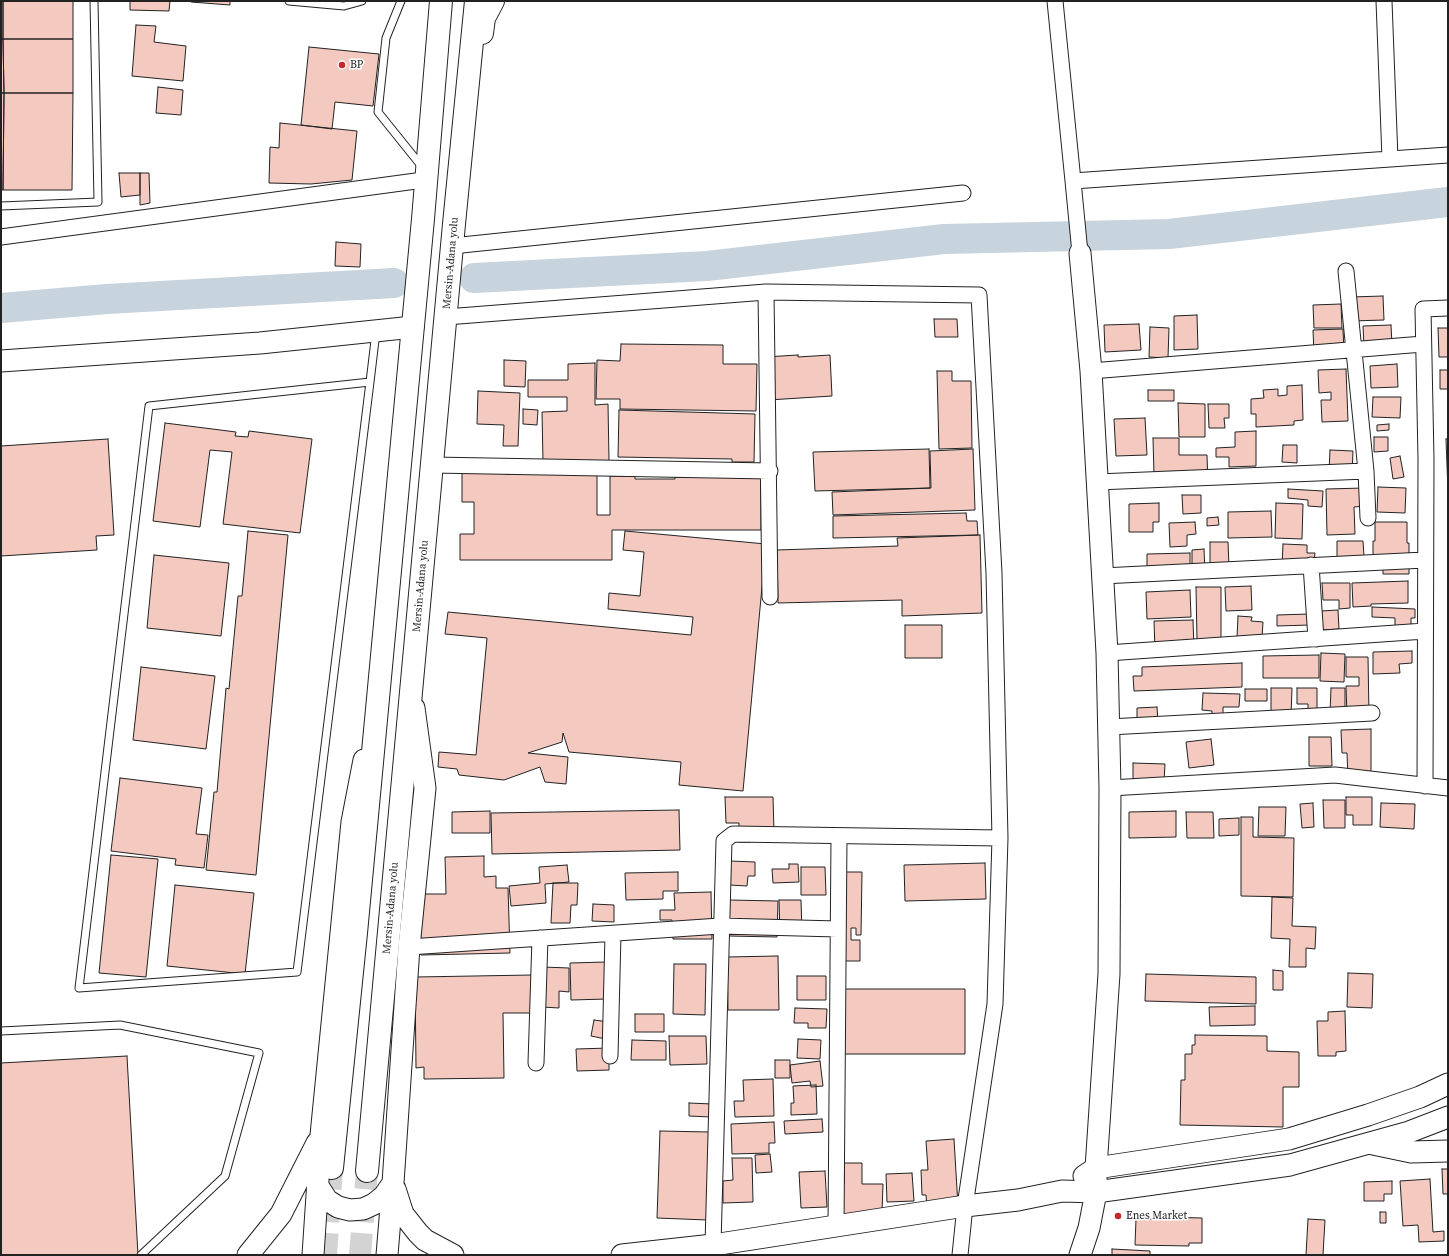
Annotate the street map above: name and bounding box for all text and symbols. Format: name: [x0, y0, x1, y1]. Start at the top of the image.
place label: BP: [350, 58, 363, 72]
marker: BP: [337, 60, 347, 70]
street label: Mersin-Adana yolu: [440, 217, 462, 309]
street label: Mersin-Adana yolu: [410, 540, 432, 632]
street label: Mersin-Adana yolu: [380, 862, 402, 954]
place label: Enes Market: [1126, 1209, 1187, 1223]
marker: Enes Market: [1113, 1211, 1123, 1221]

